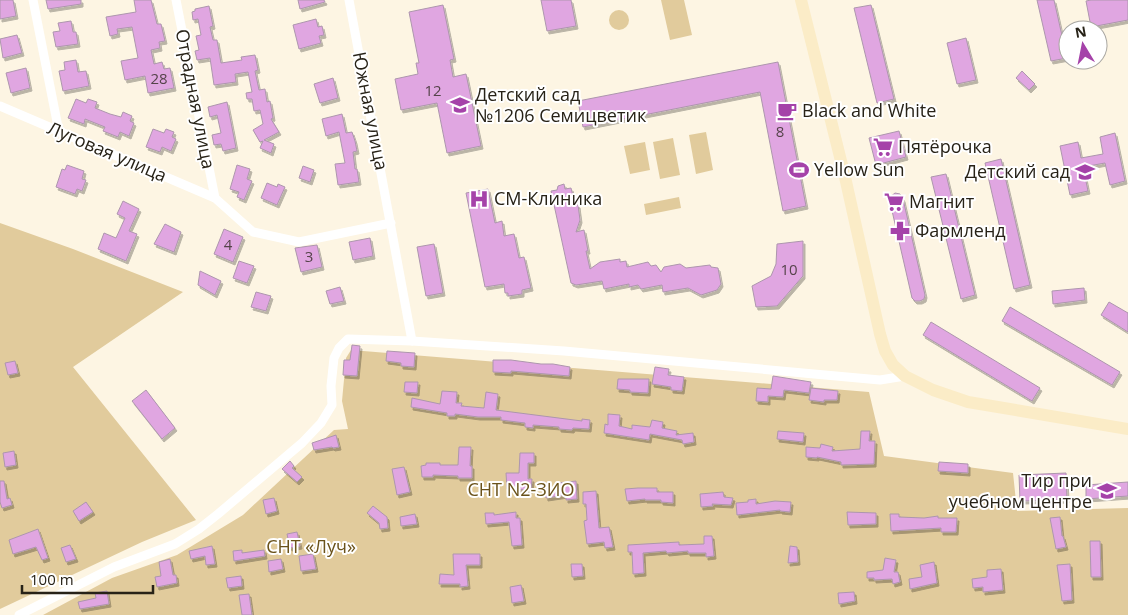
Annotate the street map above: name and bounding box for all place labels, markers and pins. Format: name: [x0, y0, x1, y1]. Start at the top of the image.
place label: Детский сад №1206 Семицветик: [475, 82, 647, 127]
school or university icon: Детский сад №1206 Семицветик: [449, 94, 471, 116]
place label: Black and White: [802, 98, 936, 122]
cafe icon: Black and White: [776, 100, 798, 122]
place label: Пятёрочка: [898, 134, 992, 158]
supermarket icon: Пятёрочка: [872, 136, 894, 158]
place label: Yellow Sun: [814, 157, 905, 181]
sports icon: Yellow Sun: [788, 159, 810, 181]
place label: Детский сад: [965, 159, 1070, 183]
school or university icon: Детский сад: [1074, 161, 1096, 183]
place label: СМ-Клиника: [494, 186, 602, 210]
hospital icon: СМ-Клиника: [468, 188, 490, 210]
place label: Магнит: [909, 189, 975, 213]
supermarket icon: Магнит: [883, 191, 905, 213]
place label: Фармленд: [915, 218, 1006, 242]
pharmacy icon: Фармленд: [889, 220, 911, 242]
place label: Тир при учебном центре: [949, 468, 1092, 513]
school or university icon: Тир при учебном центре: [1096, 480, 1118, 502]

